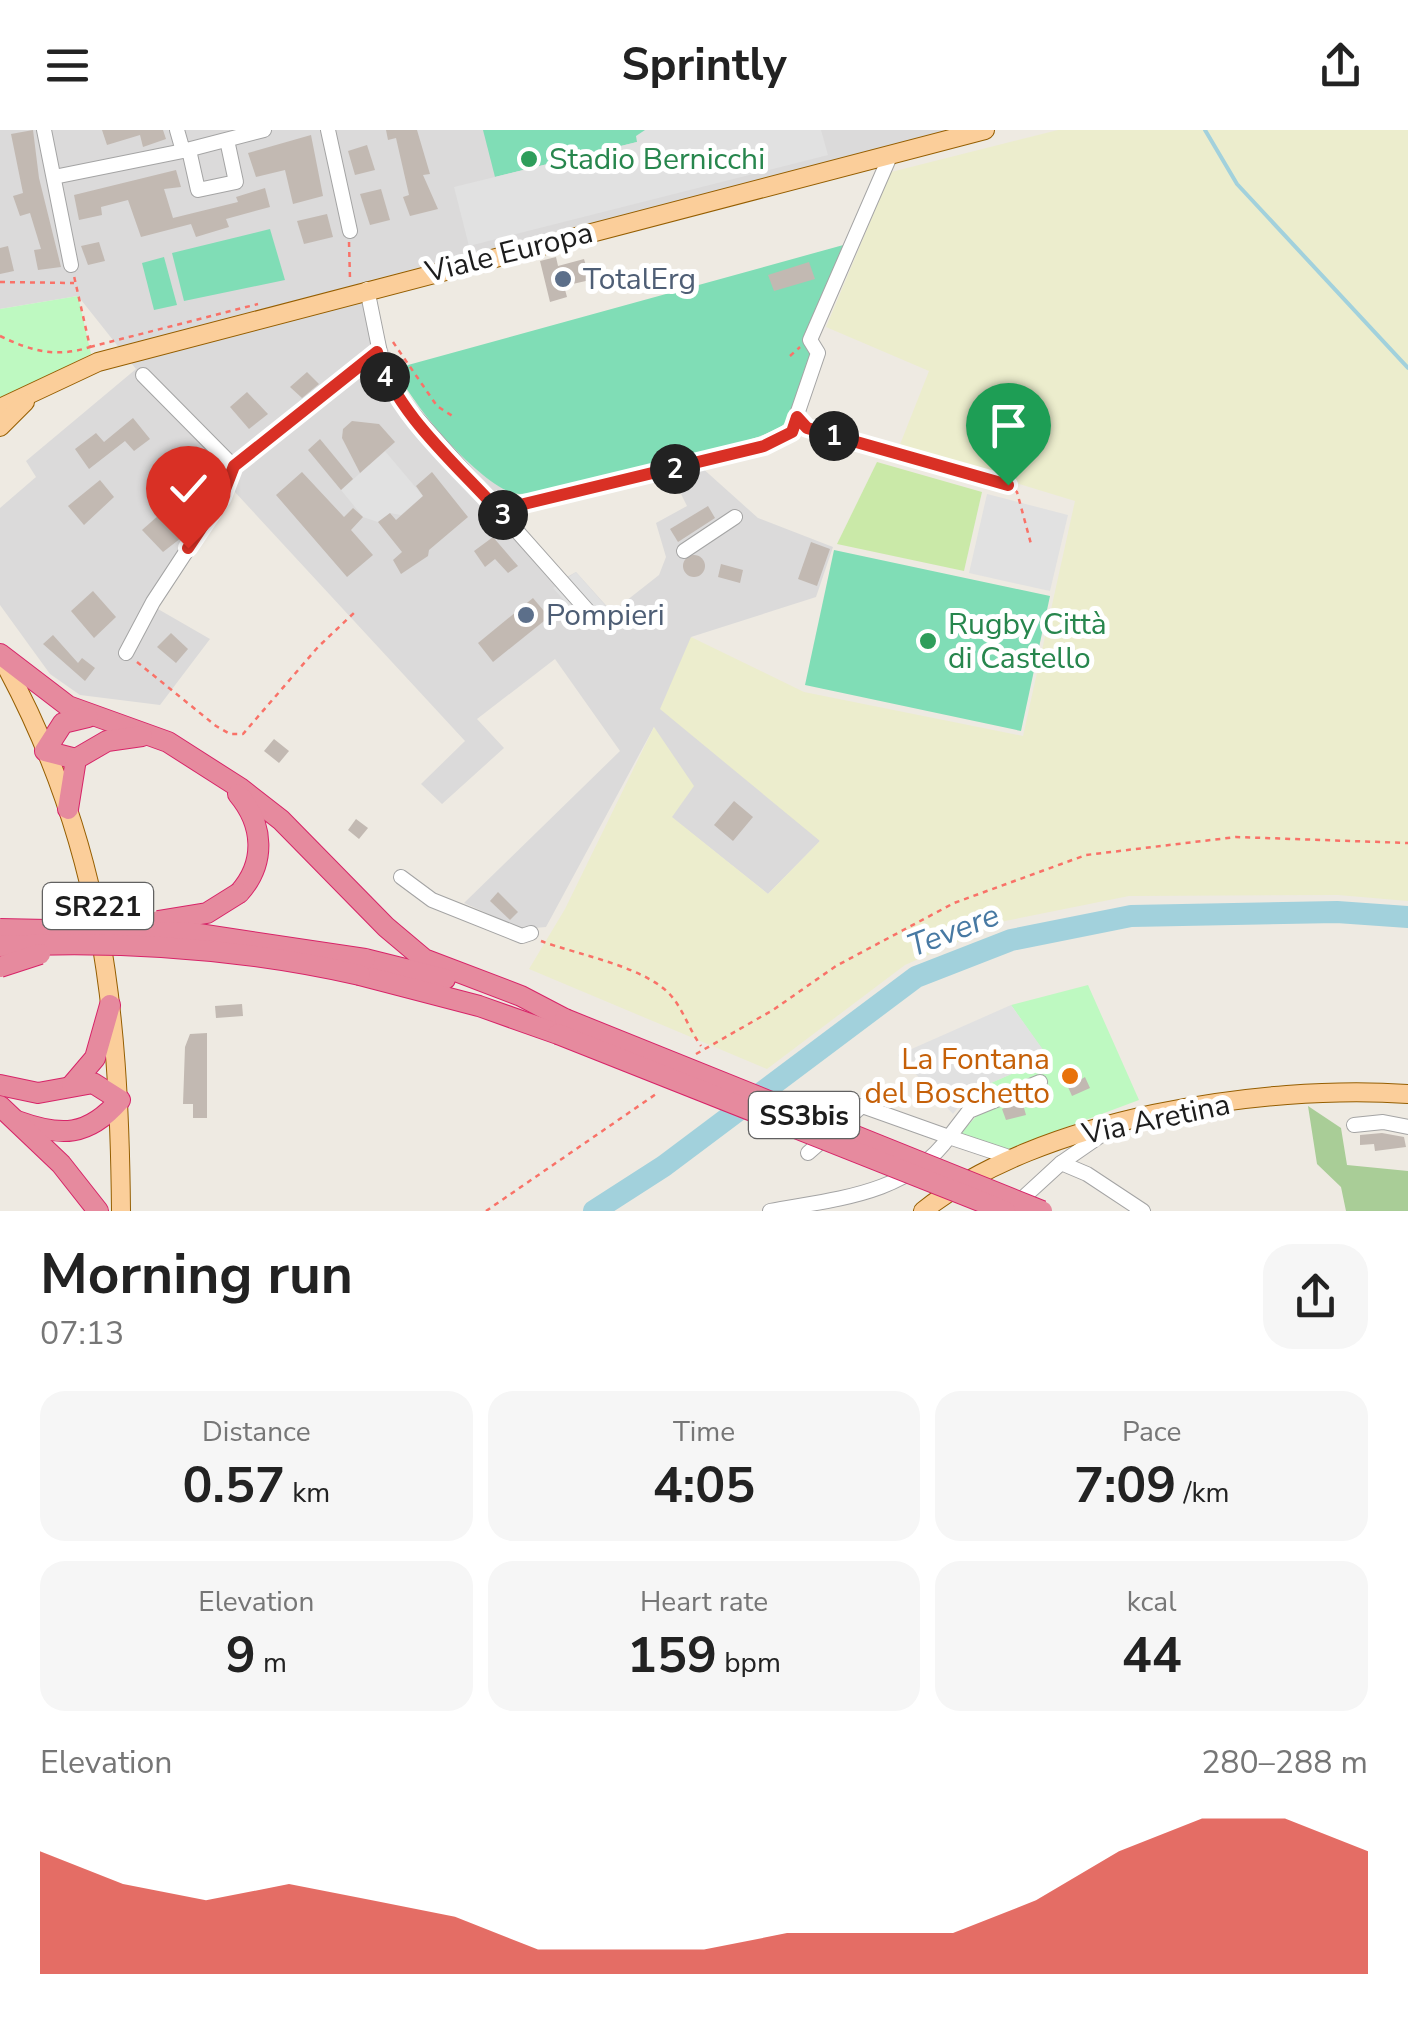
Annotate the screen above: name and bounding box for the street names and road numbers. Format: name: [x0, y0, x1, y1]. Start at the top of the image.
street label: Viale Europa: [420, 212, 597, 293]
road number: SR221: [43, 883, 153, 929]
street label: Via Aretina: [1077, 1084, 1234, 1155]
road number: SS3bis: [749, 1092, 859, 1138]

